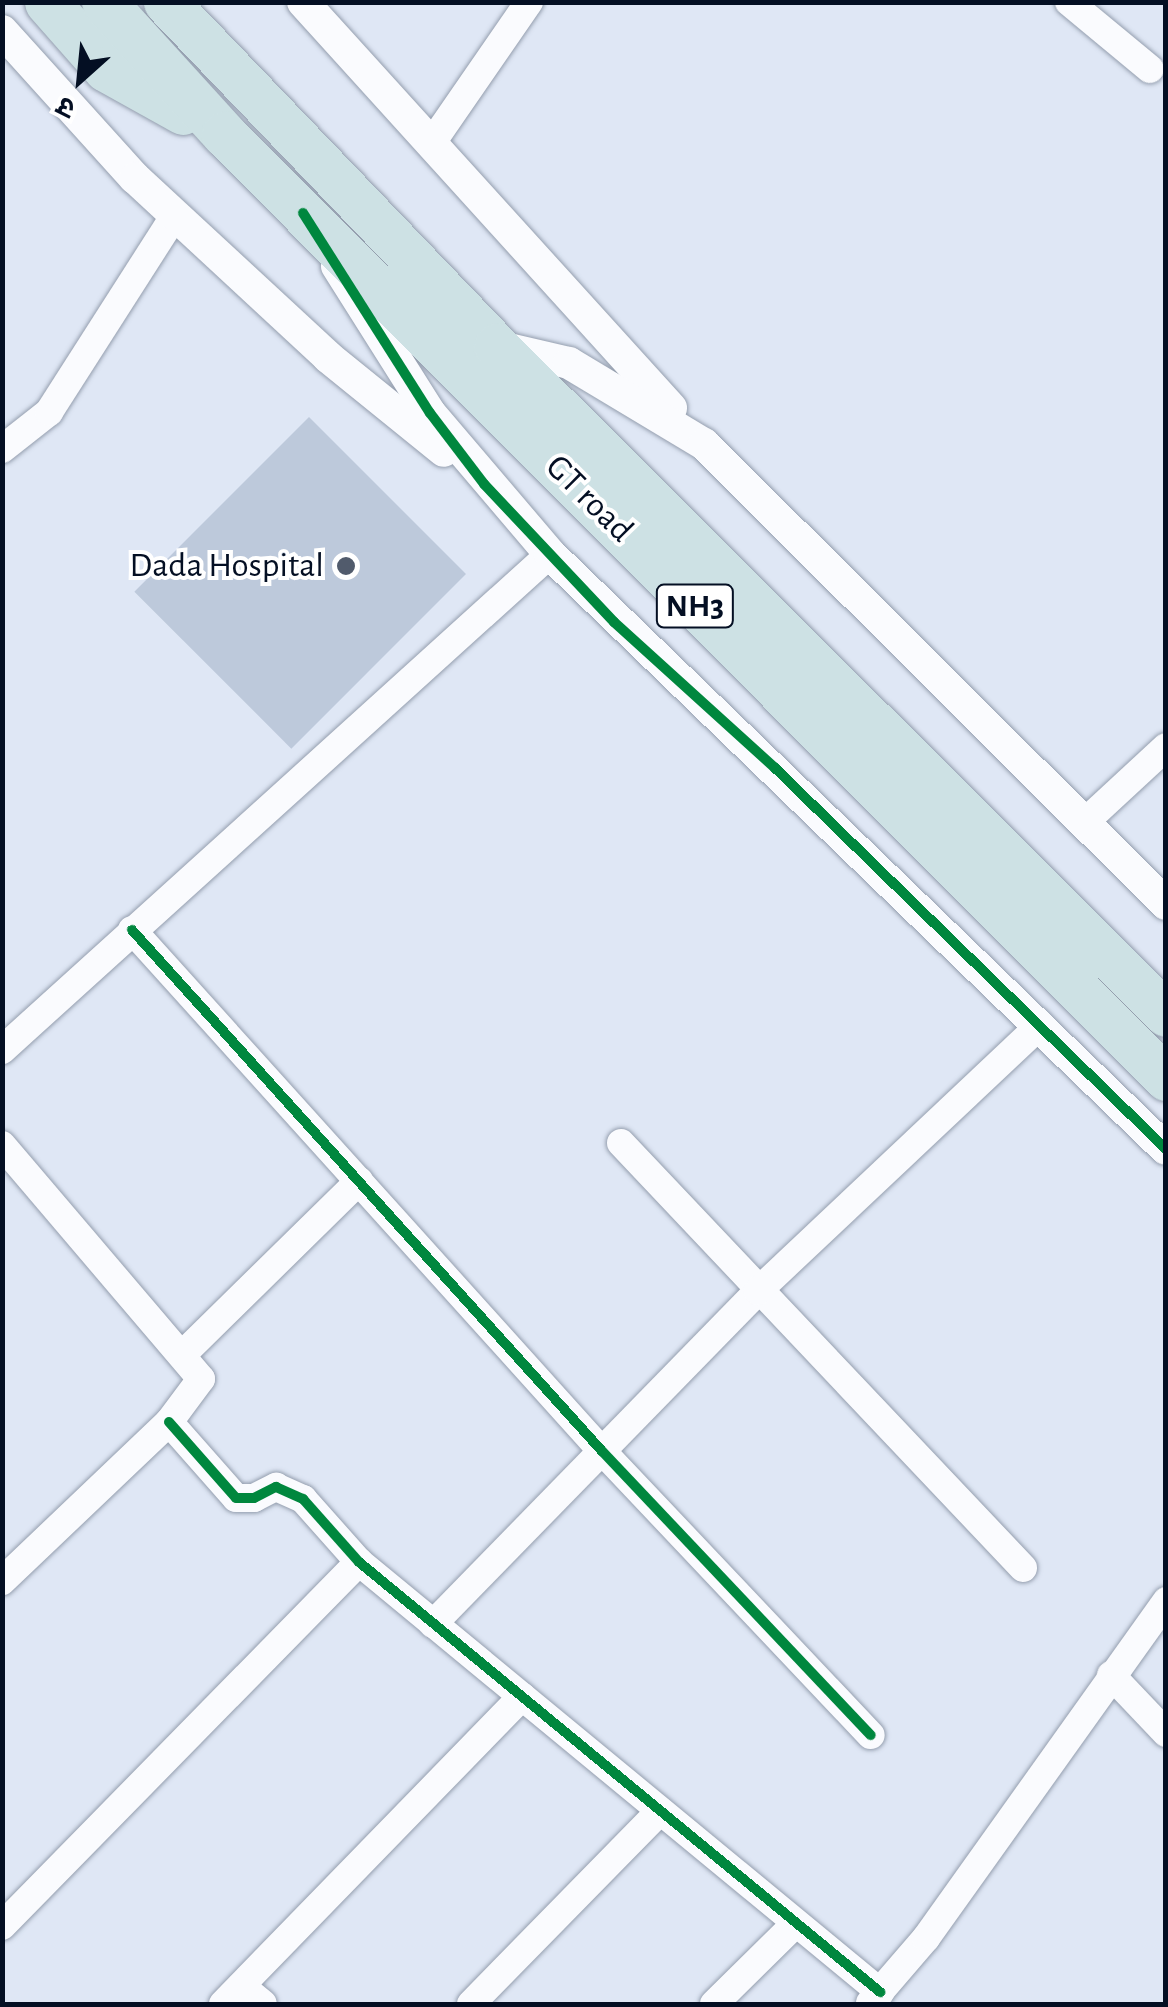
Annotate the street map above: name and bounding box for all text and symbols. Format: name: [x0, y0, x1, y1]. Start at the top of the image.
north arrow: [30, 30, 130, 130]
text: उ: [53, 91, 80, 123]
street label: GT road: [536, 446, 642, 552]
place label: Dada Hospital: [130, 545, 324, 587]
marker: Dada Hospital: [333, 553, 359, 579]
road number: NH3: [655, 579, 735, 633]

